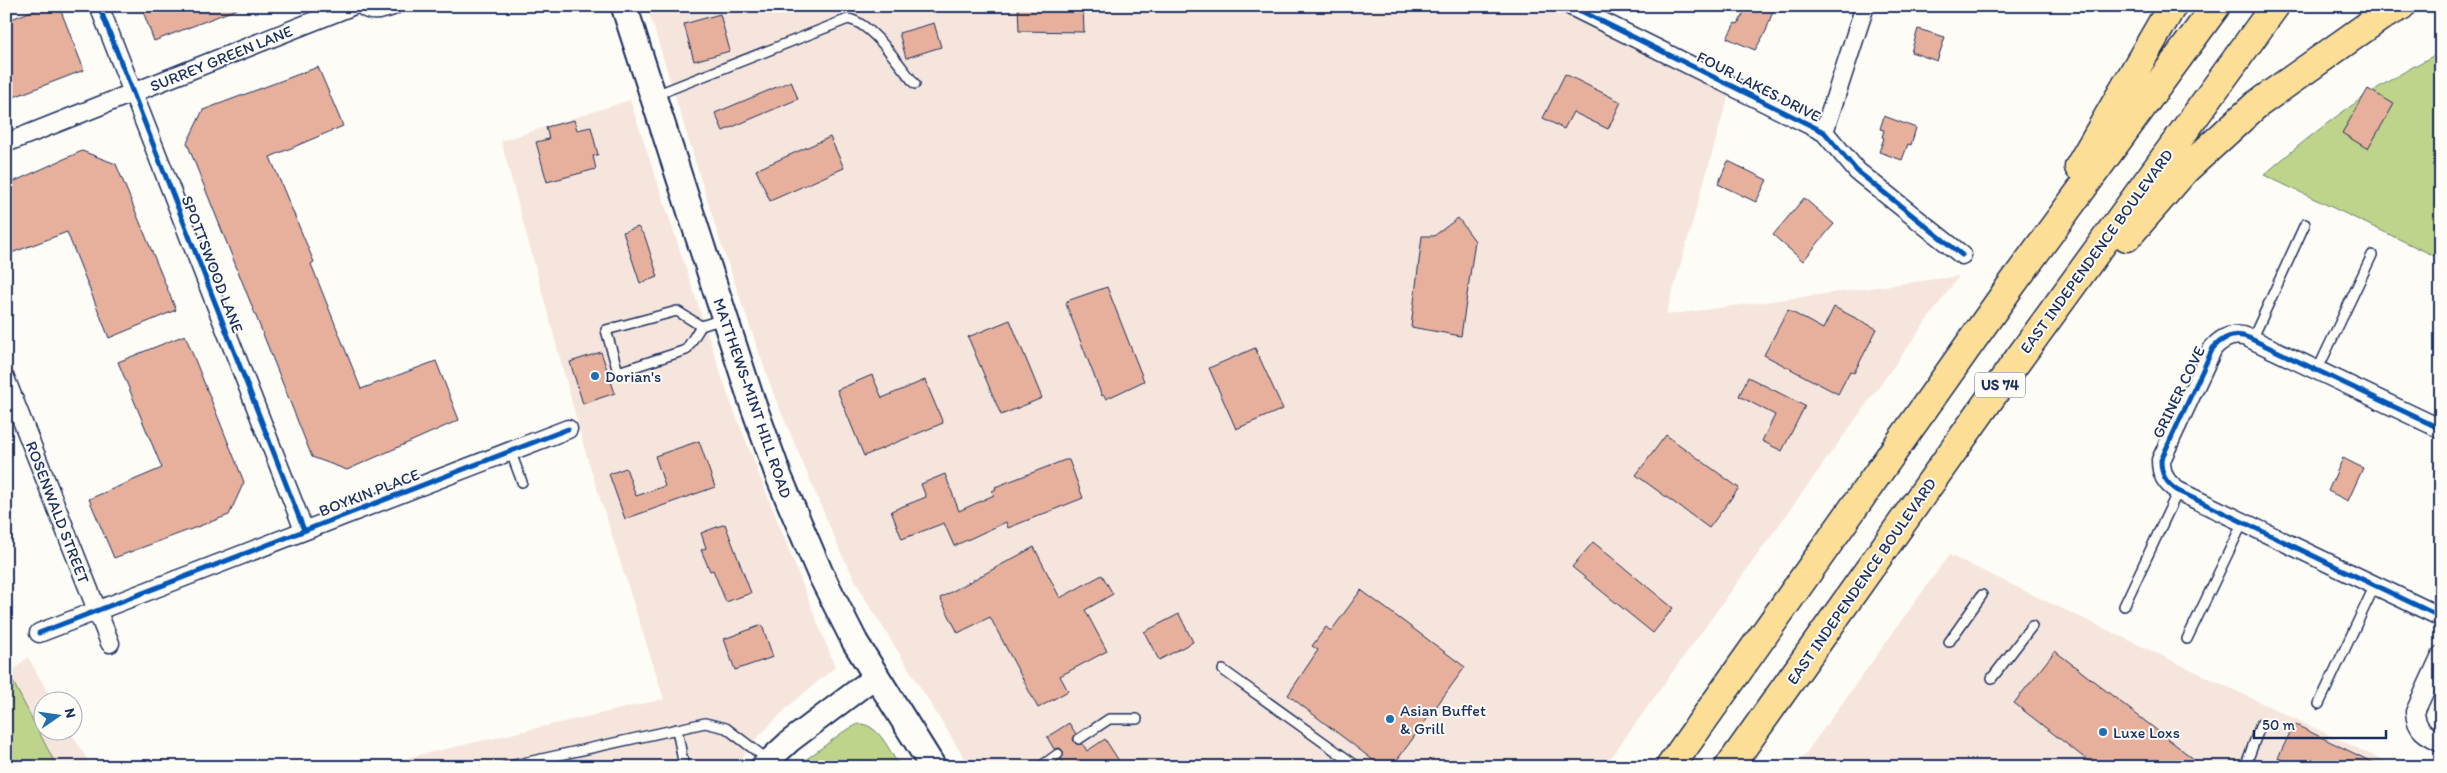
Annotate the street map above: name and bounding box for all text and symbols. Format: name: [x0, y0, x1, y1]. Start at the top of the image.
street label: SURREY GREEN LANE: [147, 21, 295, 96]
street label: FOUR LAKES DRIVE: [1694, 47, 1824, 126]
street label: EAST INDEPENDENCE BOULEVARD: [2016, 146, 2177, 357]
street label: SPOTTSWOOD LANE: [178, 193, 248, 336]
street label: MATTHEWS-MINT HILL ROAD: [709, 296, 796, 501]
street label: GRINER COVE: [2148, 343, 2209, 441]
place label: Dorian's: [605, 367, 661, 386]
marker: Dorian's: [589, 370, 601, 382]
road number: US 74: [1975, 372, 2025, 398]
street label: ROSENWALD STREET: [22, 438, 93, 586]
street label: BOYKIN PLACE: [316, 464, 422, 520]
street label: EAST INDEPENDENCE BOULEVARD: [1783, 474, 1940, 688]
north arrow: [32, 690, 82, 740]
place label: Asian Buffet & Grill: [1400, 701, 1486, 738]
text: N: [61, 707, 80, 720]
scale bar: [2254, 708, 2387, 740]
marker: Asian Buffet & Grill: [1384, 713, 1396, 725]
text: 50 m: [2262, 716, 2295, 734]
place label: Luxe Loxs: [2113, 723, 2180, 742]
marker: Luxe Loxs: [2097, 726, 2109, 738]

